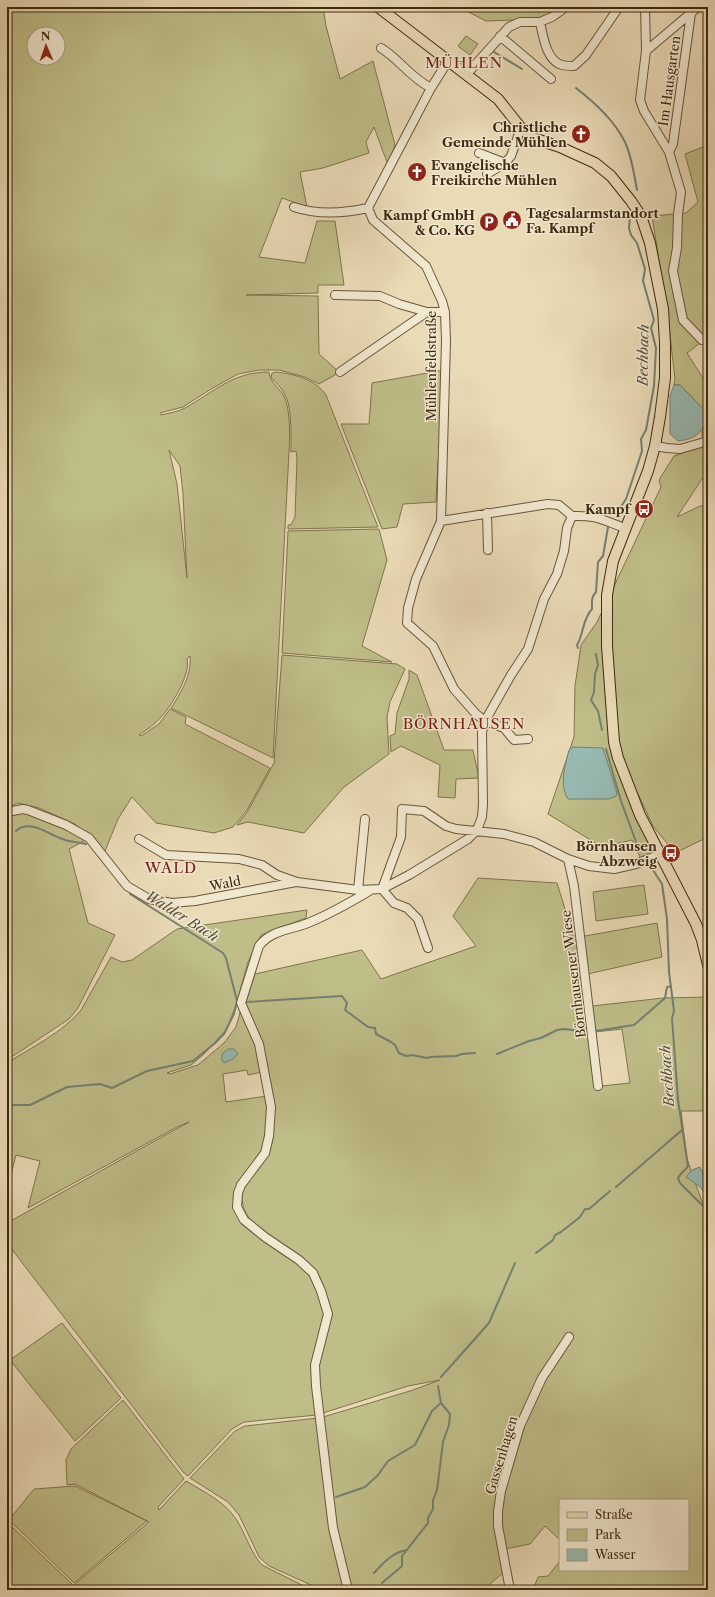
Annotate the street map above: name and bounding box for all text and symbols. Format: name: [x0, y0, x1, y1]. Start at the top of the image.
north arrow: [26, 26, 66, 66]
text: N: [41, 29, 51, 43]
street label: Im Hausgarten: [655, 35, 683, 127]
district label: MÜHLEN: [425, 53, 503, 72]
place label: Christliche Gemeinde Mühlen: [442, 119, 567, 150]
church icon: Christliche Gemeinde Mühlen: [570, 123, 592, 145]
place label: Evangelische Freikirche Mühlen: [431, 157, 557, 188]
church icon: Evangelische Freikirche Mühlen: [406, 161, 428, 183]
place label: Tagesalarmstandort Fa. Kampf: [526, 205, 660, 236]
place label: Kampf GmbH & Co. KG: [383, 207, 475, 238]
public building icon: Tagesalarmstandort Fa. Kampf: [501, 209, 523, 231]
parking icon: Kampf GmbH & Co. KG: [478, 211, 500, 233]
street label: Mühlenfeldstraße: [423, 311, 439, 421]
water label: Bechbach: [633, 324, 653, 387]
bus stop icon: Kampf: [633, 498, 655, 520]
place label: Kampf: [585, 501, 633, 517]
district label: BÖRNHAUSEN: [403, 714, 525, 733]
place label: Börnhausen Abzweig: [576, 838, 657, 869]
bus stop icon: Börnhausen Abzweig: [660, 842, 682, 864]
district label: WALD: [144, 858, 197, 877]
street label: Wald: [207, 872, 242, 894]
water label: Walder Bach: [142, 886, 222, 946]
street label: Börnhausener Wiese: [557, 909, 589, 1039]
water label: Bechbach: [656, 1045, 678, 1108]
street label: Gassenhagen: [481, 1414, 521, 1496]
legend: [559, 1499, 689, 1571]
text: Straße: [595, 1507, 633, 1522]
text: Park: [595, 1527, 622, 1542]
text: Wasser: [594, 1547, 636, 1562]

